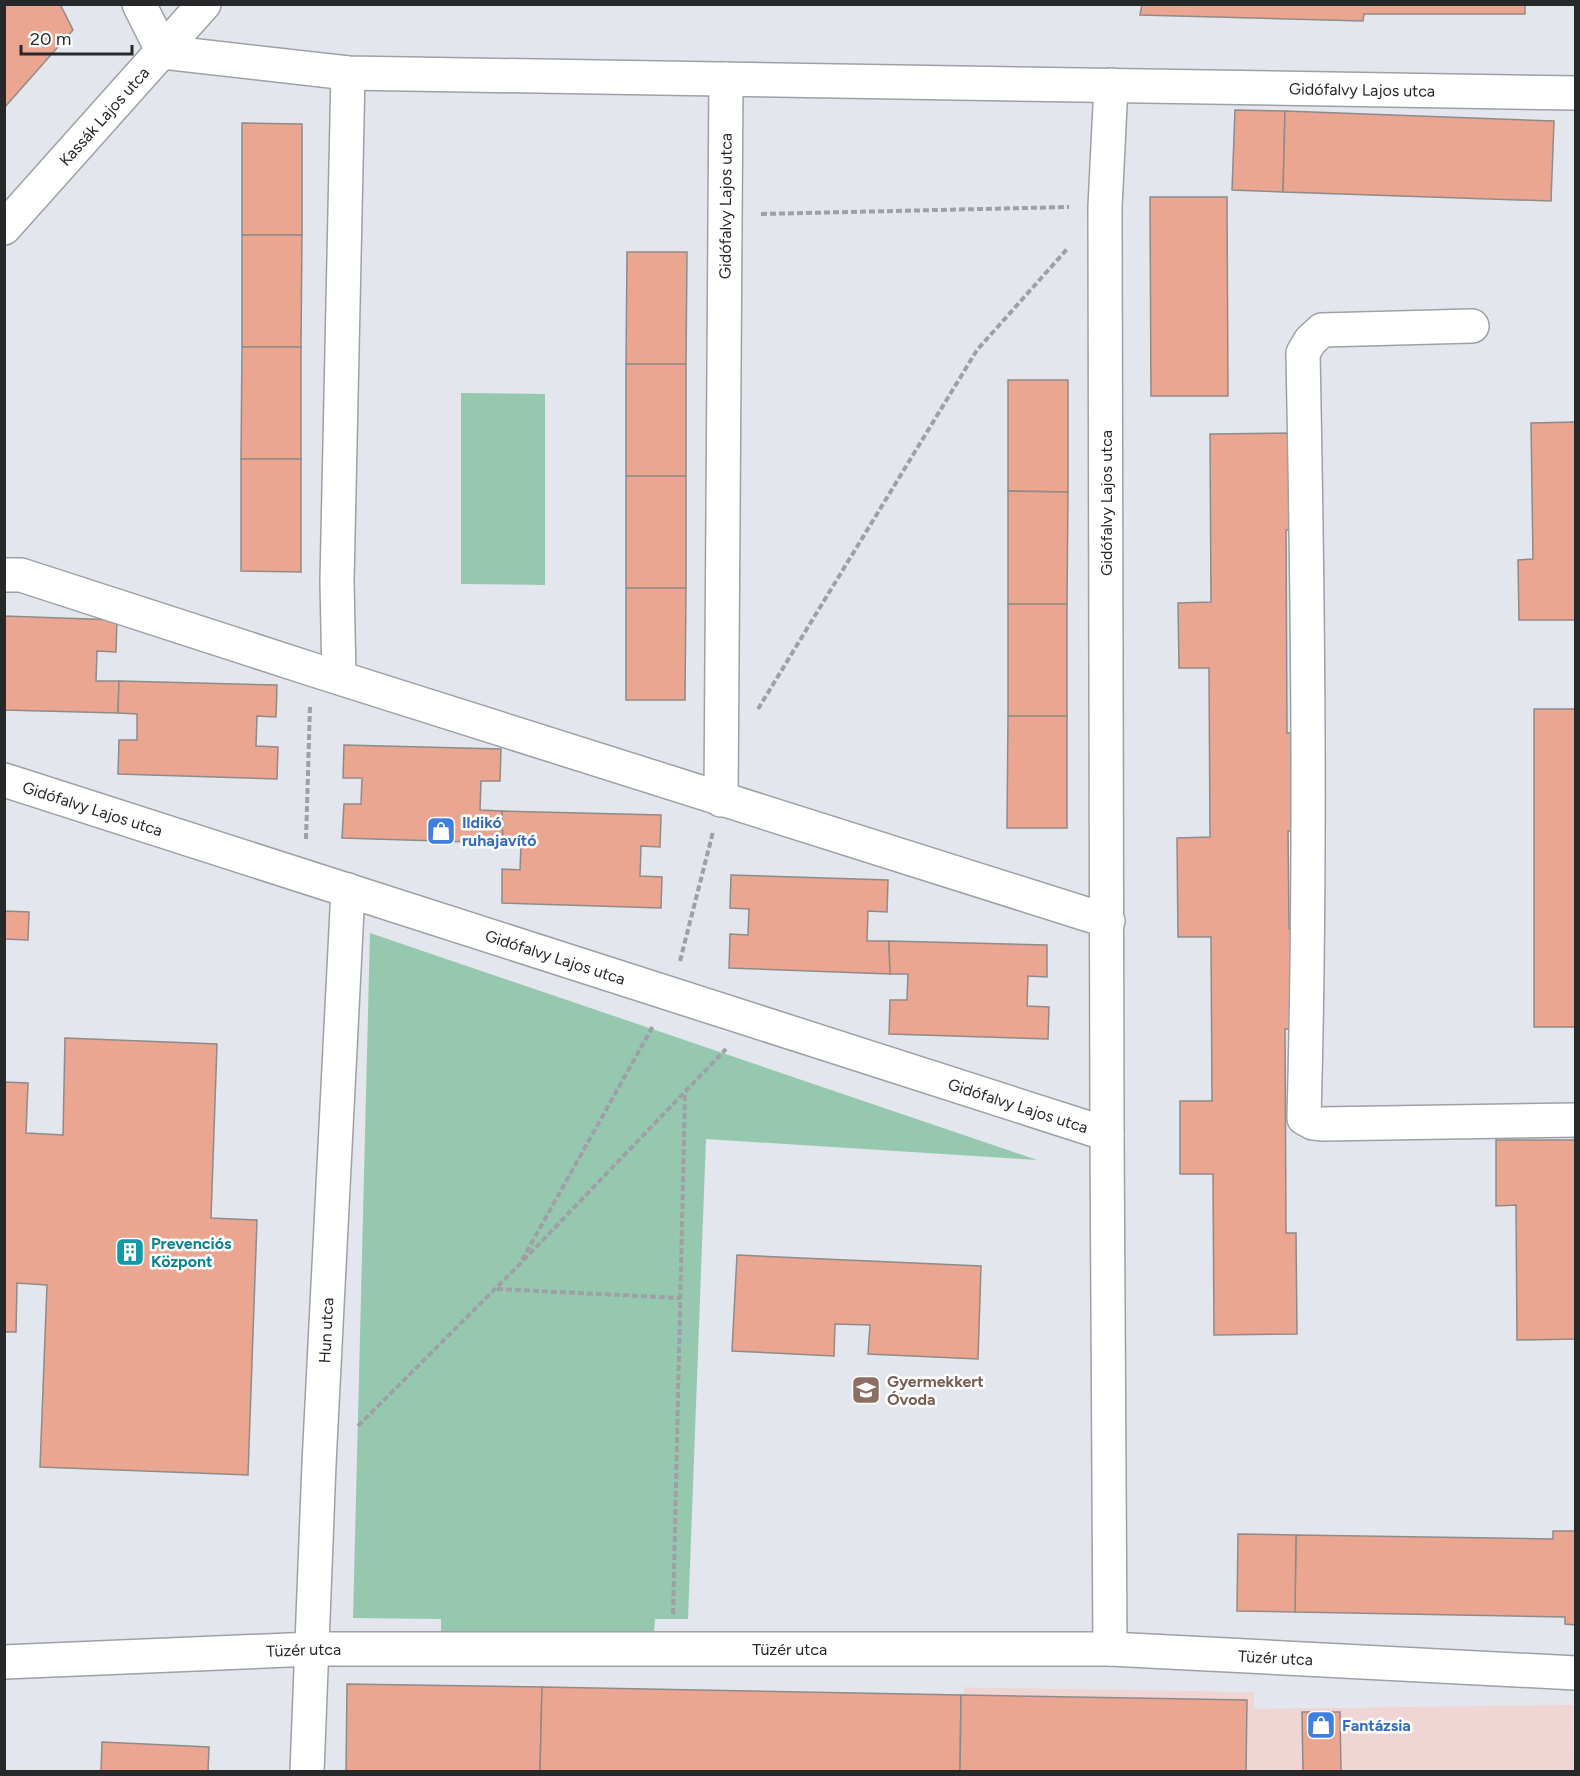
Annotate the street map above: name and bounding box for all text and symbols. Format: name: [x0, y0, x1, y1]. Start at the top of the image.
scale bar: [21, 18, 132, 56]
text: 20 m: [30, 28, 71, 50]
street label: Kassák Lajos utca: [55, 63, 153, 169]
street label: Gidófalvy Lajos utca: [1289, 79, 1435, 100]
street label: Gidófalvy Lajos utca: [715, 133, 735, 279]
street label: Gidófalvy Lajos utca: [1097, 430, 1116, 576]
street label: Gidófalvy Lajos utca: [20, 777, 165, 840]
place label: Ildikó ruhajavító: [462, 813, 536, 850]
shop icon: Ildikó ruhajavító: [425, 815, 457, 847]
street label: Gidófalvy Lajos utca: [483, 926, 628, 988]
street label: Gidófalvy Lajos utca: [946, 1074, 1091, 1137]
place label: Prevenciós Központ: [151, 1234, 232, 1271]
building icon: Prevenciós Központ: [114, 1236, 146, 1268]
street label: Hun utca: [315, 1297, 337, 1364]
place label: Gyermekkert Óvoda: [887, 1372, 984, 1409]
school or university icon: Gyermekkert Óvoda: [850, 1374, 882, 1406]
street label: Tüzér utca: [266, 1640, 341, 1660]
street label: Tüzér utca: [752, 1640, 827, 1659]
street label: Tüzér utca: [1238, 1646, 1313, 1669]
shop icon: Fantázsia: [1305, 1709, 1337, 1741]
place label: Fantázsia: [1342, 1716, 1411, 1735]

